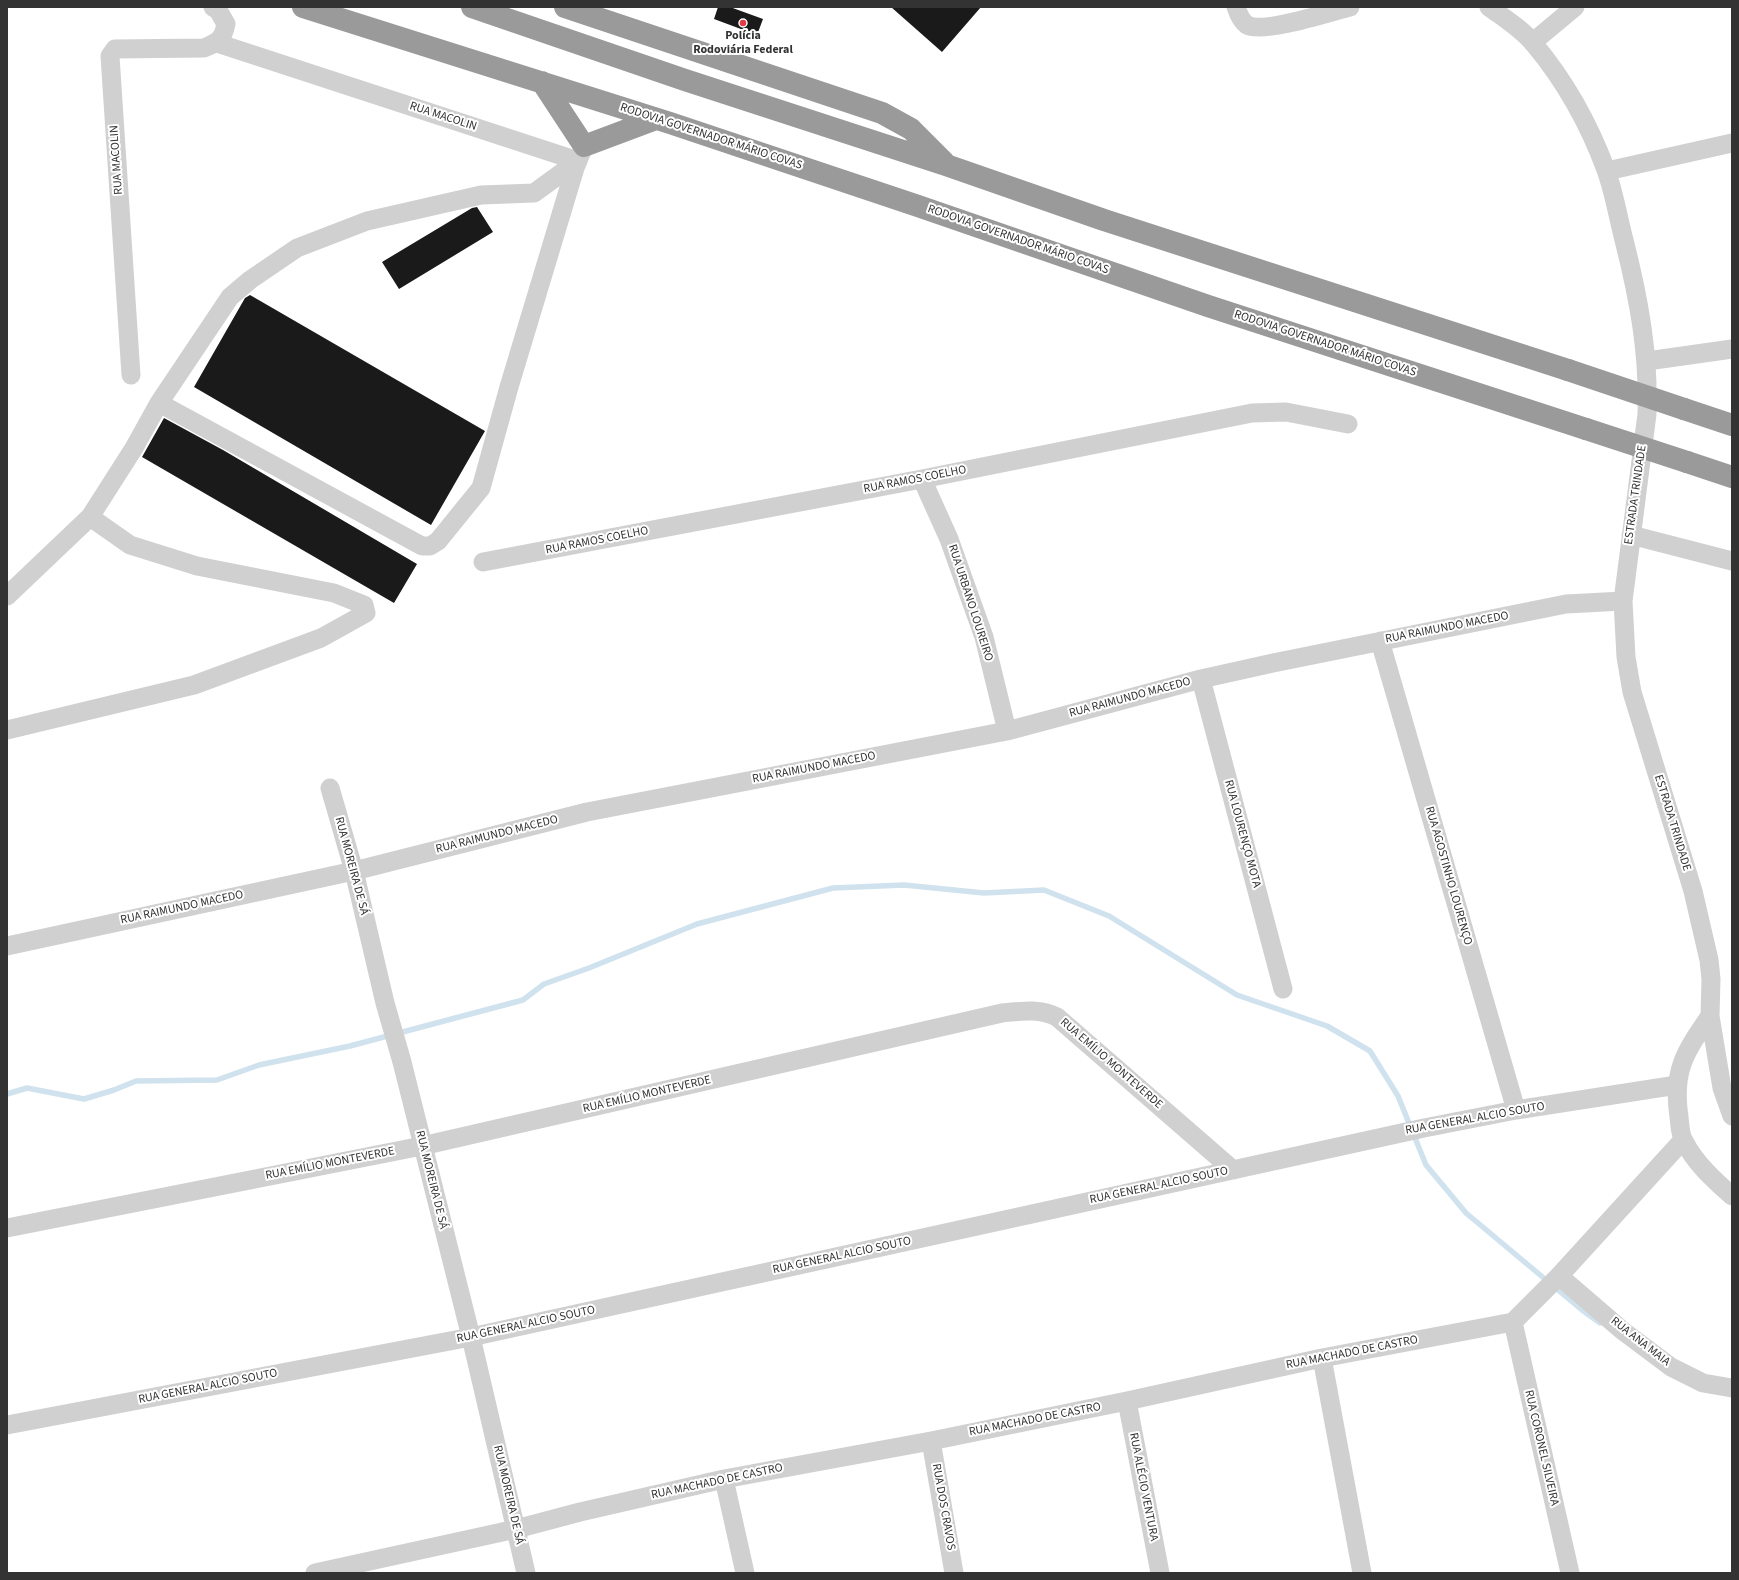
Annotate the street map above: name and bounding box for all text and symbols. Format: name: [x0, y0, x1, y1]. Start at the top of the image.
marker: Polícia Rodoviária Federal: [738, 18, 748, 28]
place label: Polícia Rodoviária Federal: [693, 29, 793, 57]
street label: RUA MACOLIN: [408, 99, 478, 135]
street label: RODOVIA GOVERNADOR MÁRIO COVAS: [618, 101, 804, 173]
street label: RUA MACOLIN: [107, 125, 127, 195]
street label: RODOVIA GOVERNADOR MÁRIO COVAS: [926, 202, 1110, 278]
street label: RODOVIA GOVERNADOR MÁRIO COVAS: [1232, 308, 1418, 380]
street label: ESTRADA TRINDADE: [1622, 444, 1650, 546]
street label: RUA RAMOS COELHO: [862, 463, 968, 497]
street label: RUA RAMOS COELHO: [544, 524, 650, 558]
street label: RUA URBANO LOUREIRO: [944, 543, 996, 663]
street label: RUA RAIMUNDO MACEDO: [1384, 609, 1510, 647]
street label: RUA RAIMUNDO MACEDO: [1068, 675, 1192, 721]
street label: RUA RAIMUNDO MACEDO: [751, 749, 877, 787]
street label: ESTRADA TRINDADE: [1650, 773, 1694, 873]
street label: RUA LOURENÇO MOTA: [1221, 778, 1263, 890]
street label: RUA AGOSTINHO LOURENÇO: [1421, 805, 1475, 947]
street label: RUA RAIMUNDO MACEDO: [434, 813, 560, 857]
street label: RUA MOREIRA DE SÁ: [331, 815, 371, 917]
street label: RUA RAIMUNDO MACEDO: [119, 888, 245, 928]
street label: RUA EMÍLIO MONTEVERDE: [1057, 1016, 1165, 1112]
street label: RUA EMÍLIO MONTEVERDE: [582, 1073, 712, 1117]
street label: RUA GENERAL ALCIO SOUTO: [1404, 1100, 1546, 1138]
street label: RUA MOREIRA DE SÁ: [412, 1129, 450, 1231]
street label: RUA EMÍLIO MONTEVERDE: [264, 1144, 396, 1184]
street label: RUA GENERAL ALCIO SOUTO: [1088, 1164, 1230, 1208]
street label: RUA GENERAL ALCIO SOUTO: [771, 1234, 913, 1278]
street label: RUA GENERAL ALCIO SOUTO: [455, 1303, 597, 1347]
street label: RUA ANA MAIA: [1607, 1314, 1673, 1370]
street label: RUA MACHADO DE CASTRO: [1285, 1333, 1419, 1373]
street label: RUA GENERAL ALCIO SOUTO: [137, 1366, 279, 1408]
street label: RUA CORONEL SILVEIRA: [1521, 1389, 1561, 1507]
street label: RUA MACHADO DE CASTRO: [968, 1400, 1102, 1440]
street label: RUA ALÉCIO VENTURA: [1125, 1432, 1161, 1542]
street label: RUA MOREIRA DE SÁ: [490, 1444, 526, 1546]
street label: RUA MACHADO DE CASTRO: [650, 1461, 784, 1503]
street label: RUA DOS CRAVOS: [928, 1462, 958, 1552]

